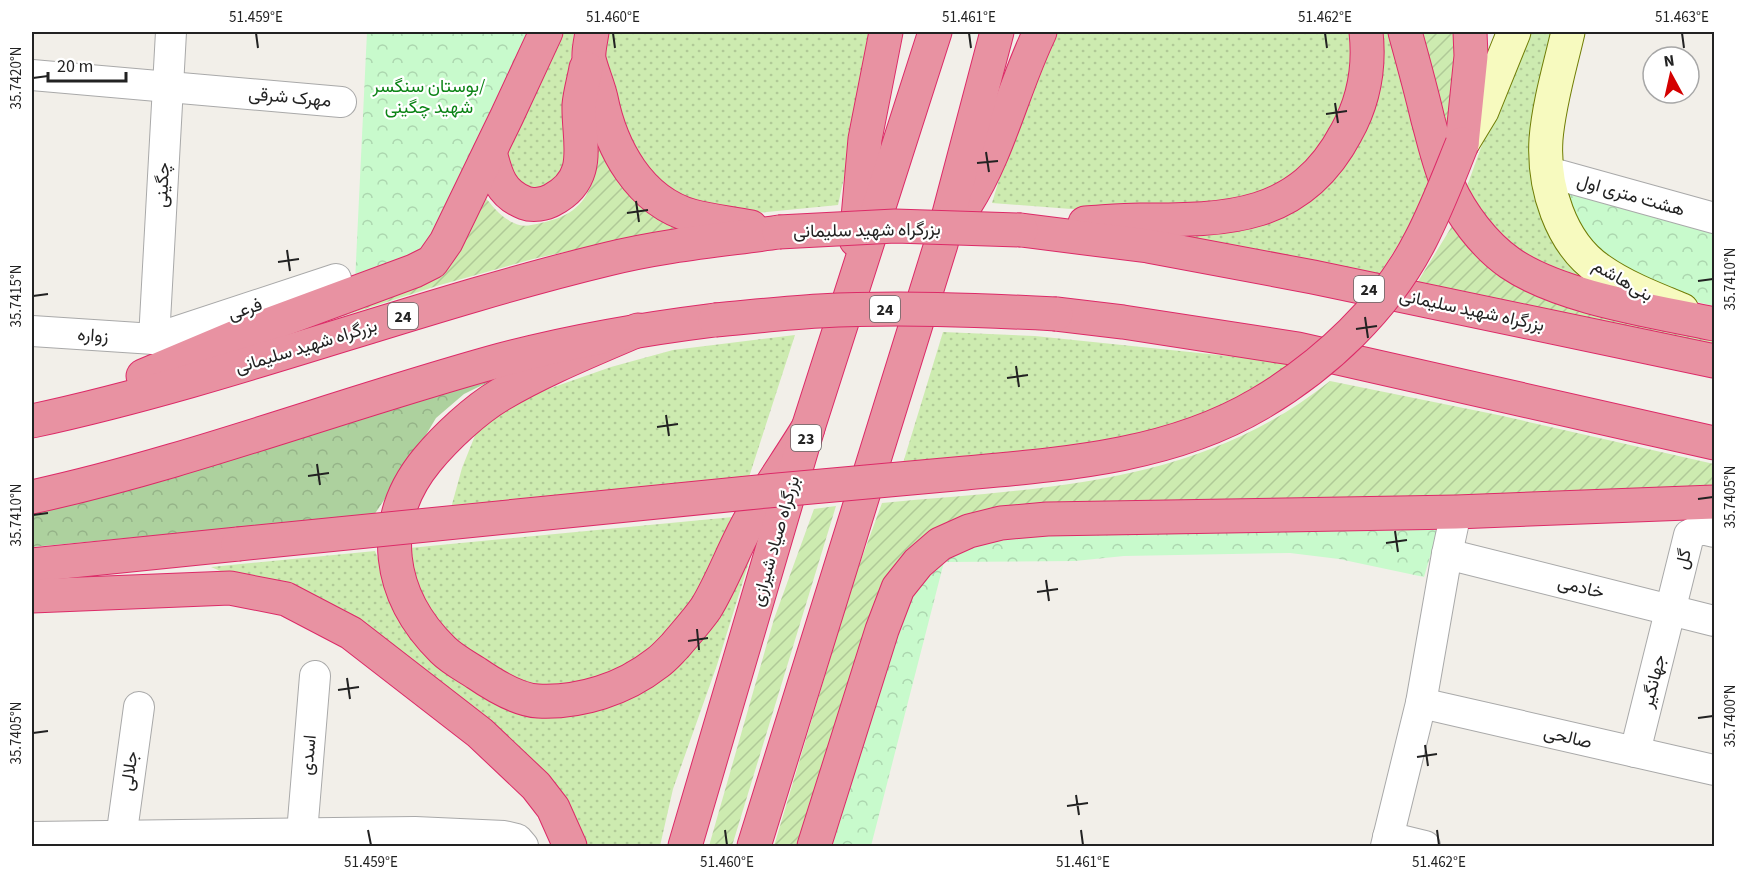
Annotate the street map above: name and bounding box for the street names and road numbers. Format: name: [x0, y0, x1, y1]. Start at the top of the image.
street label: مهرک شرقی: [248, 81, 332, 114]
street label: چگینی: [149, 162, 176, 208]
street label: هشت متری اول: [1574, 168, 1688, 223]
street label: بزرگراه شهید سلیمانی: [793, 217, 941, 244]
street label: بنی‌هاشم: [1588, 253, 1658, 308]
road number: 24: [1354, 276, 1384, 302]
street label: بزرگراه شهید سلیمانی: [1397, 283, 1547, 338]
street label: فرعی: [225, 292, 266, 327]
road number: 24: [870, 296, 900, 322]
road number: 24: [388, 303, 418, 329]
street label: بزرگراه شهید سلیمانی: [232, 313, 380, 380]
street label: زواره: [77, 322, 109, 349]
road number: 23: [791, 425, 821, 451]
street label: بزرگراه صیاد شیرازی: [745, 473, 806, 609]
street label: گل: [1669, 546, 1698, 572]
street label: خادمی: [1555, 570, 1607, 605]
street label: جهانگیر: [1635, 652, 1672, 711]
street label: صالحی: [1541, 720, 1595, 755]
street label: اسدی: [294, 734, 323, 776]
street label: جلالی: [114, 750, 145, 793]

